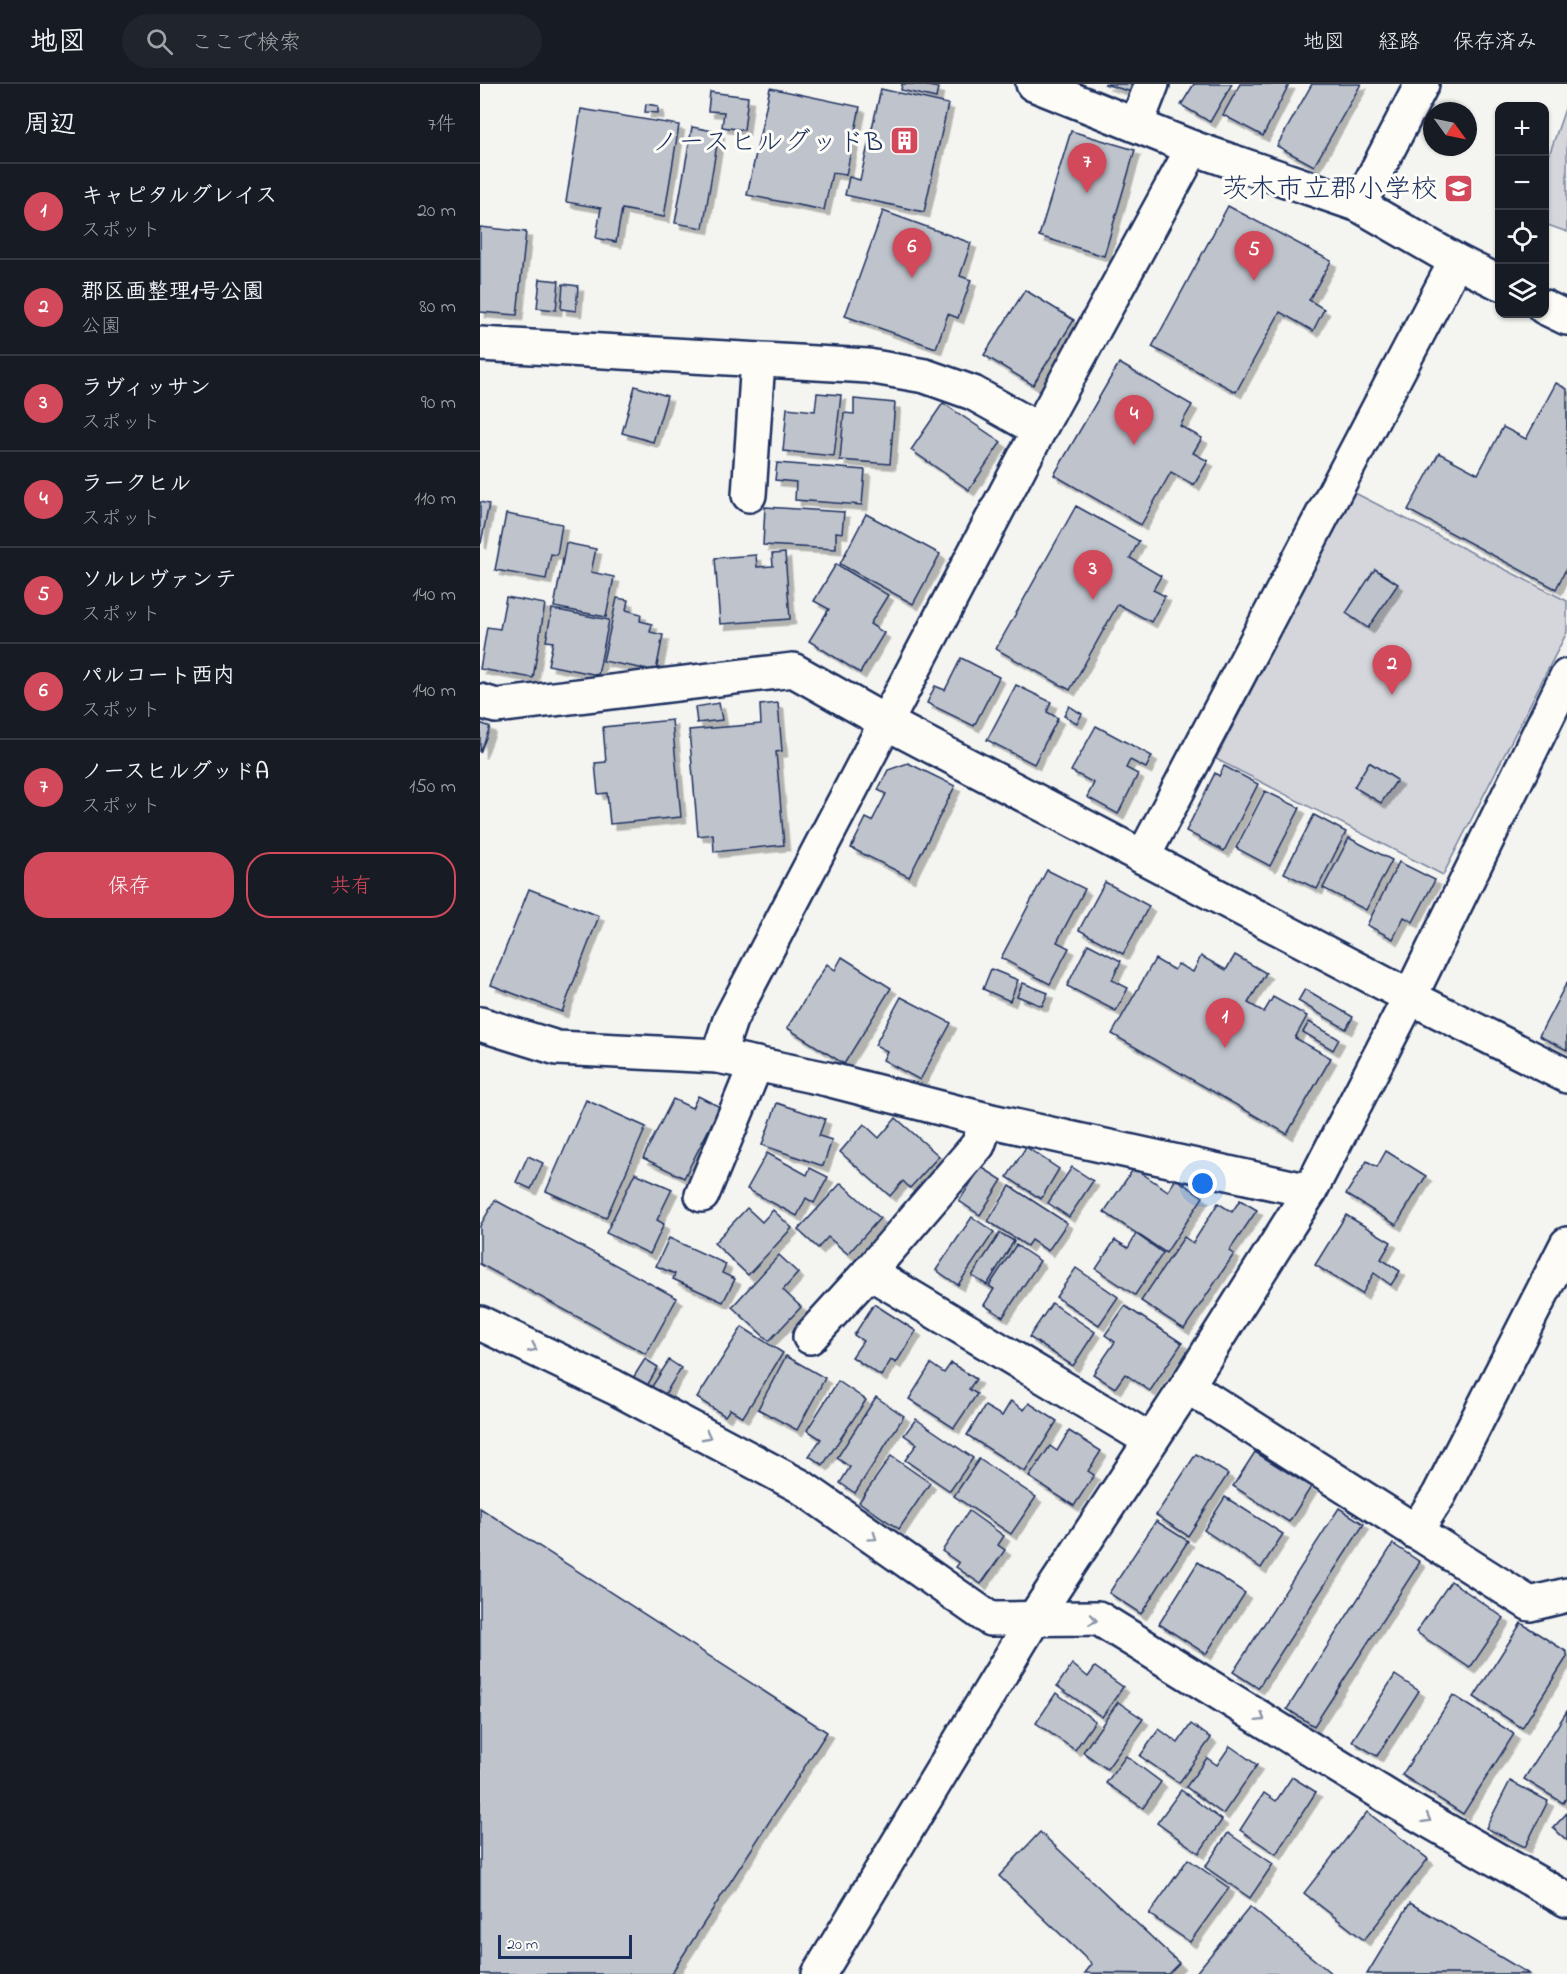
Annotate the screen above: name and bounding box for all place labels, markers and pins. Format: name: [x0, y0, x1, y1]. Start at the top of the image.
place label: ノースヒルグッドB: [651, 124, 883, 163]
building icon: ノースヒルグッドB: [888, 125, 920, 157]
pin: 7: [1068, 144, 1106, 193]
place label: 茨木市立郡小学校: [1222, 171, 1438, 210]
school or university icon: 茨木市立郡小学校: [1443, 172, 1475, 204]
pin: 6: [892, 228, 932, 278]
pin: 5: [1234, 232, 1274, 281]
pin: 4: [1114, 396, 1154, 445]
pin: 3: [1074, 550, 1112, 600]
pin: 2: [1372, 646, 1412, 695]
pin: 1: [1206, 998, 1244, 1048]

